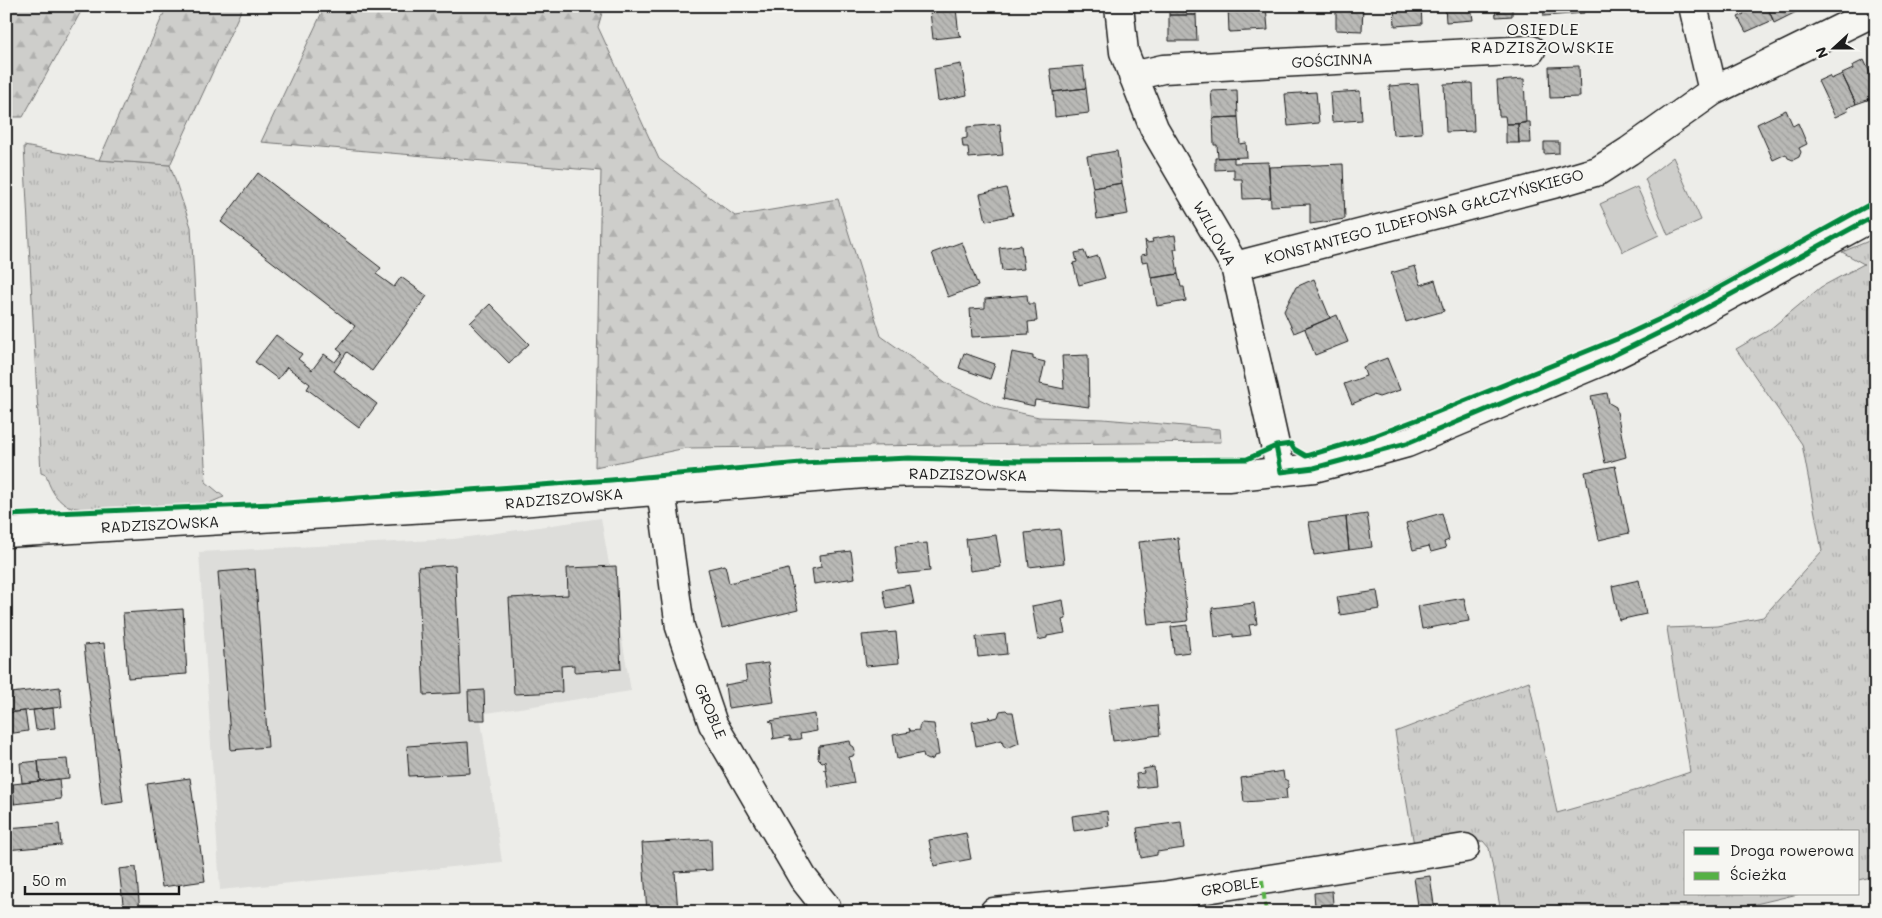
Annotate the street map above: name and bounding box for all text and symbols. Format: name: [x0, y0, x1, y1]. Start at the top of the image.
district label: OSIEDLE RADZISZOWSKIE: [1471, 18, 1615, 57]
north arrow: [1810, 22, 1860, 72]
text: N: [1811, 44, 1832, 61]
street label: GOŚCINNA: [1291, 48, 1373, 72]
street label: KONSTANTEGO ILDEFONSA GAŁCZYŃSKIEGO: [1262, 164, 1586, 268]
street label: WILLOWA: [1189, 197, 1241, 269]
street label: RADZISZOWSKA: [909, 463, 1027, 485]
street label: RADZISZOWSKA: [504, 483, 624, 513]
street label: RADZISZOWSKA: [100, 511, 220, 537]
street label: GROBLE: [690, 680, 732, 742]
legend: [1684, 830, 1860, 896]
text: Droga rowerowa: [1730, 840, 1854, 860]
scale bar: [25, 863, 179, 895]
text: Ścieżka: [1730, 864, 1787, 884]
text: 50 m: [32, 870, 67, 890]
street label: GROBLE: [1200, 871, 1261, 900]

